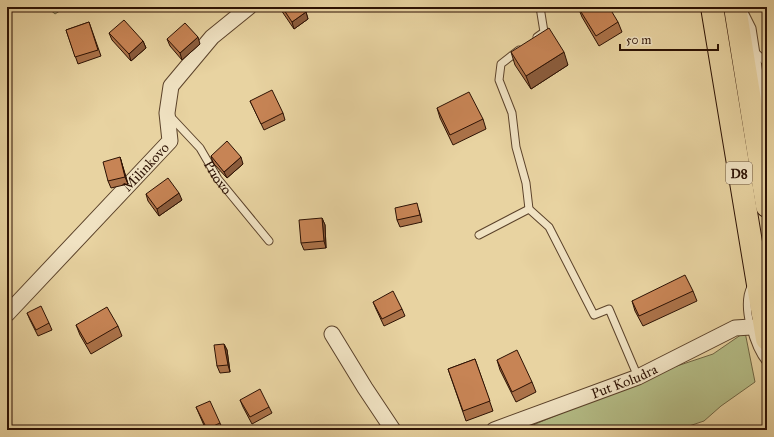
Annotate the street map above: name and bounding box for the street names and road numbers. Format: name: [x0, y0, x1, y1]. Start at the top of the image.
street label: Milinkovo: [119, 139, 173, 195]
street label: Priovo: [200, 157, 235, 198]
road number: D8: [726, 162, 752, 184]
street label: Put Koludra: [589, 361, 660, 402]

